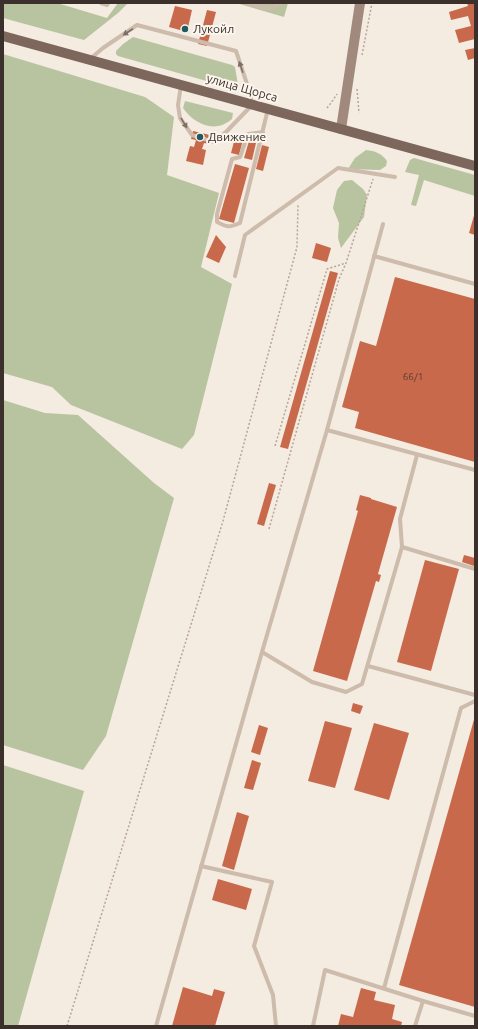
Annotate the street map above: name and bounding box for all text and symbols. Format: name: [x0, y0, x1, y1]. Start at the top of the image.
place label: Лукойл: [193, 22, 234, 35]
marker: Лукойл: [180, 24, 190, 34]
one-way arrow: [122, 28, 134, 35]
one-way arrow: [238, 61, 244, 73]
street label: улица Щорса: [205, 71, 279, 104]
one-way arrow: [180, 117, 187, 129]
place label: Движение: [208, 130, 266, 143]
marker: Движение: [195, 132, 205, 142]
house number: 66/1: [403, 371, 423, 382]

